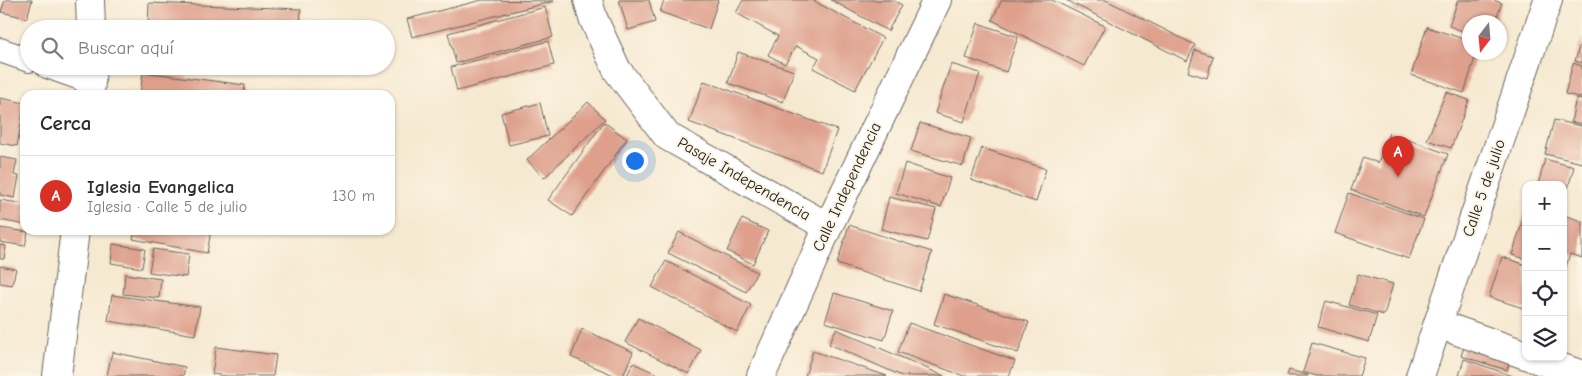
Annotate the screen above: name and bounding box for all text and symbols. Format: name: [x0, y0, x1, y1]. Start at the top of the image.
north arrow: [1462, 15, 1507, 60]
search box: [20, 20, 395, 75]
icon: search: [38, 34, 66, 62]
text: Buscar aquí: [78, 37, 174, 59]
text: Cerca: [40, 111, 91, 135]
street label: Calle Independencia: [809, 120, 885, 254]
street label: Pasaje Independencia: [674, 134, 814, 224]
pin: A: [1382, 136, 1414, 177]
street label: Calle 5 de julio: [1459, 137, 1509, 239]
your location: [622, 148, 648, 174]
text: Iglesia Evangelica: [87, 176, 234, 198]
map controls: [1522, 181, 1567, 361]
button: +: [1522, 181, 1567, 226]
text: A: [52, 187, 60, 205]
text: 130 m: [332, 187, 375, 205]
text: Iglesia · Calle 5 de julio: [87, 198, 247, 216]
button: −: [1522, 226, 1567, 271]
button: locate: [1522, 271, 1567, 316]
button: layers: [1522, 316, 1567, 361]

